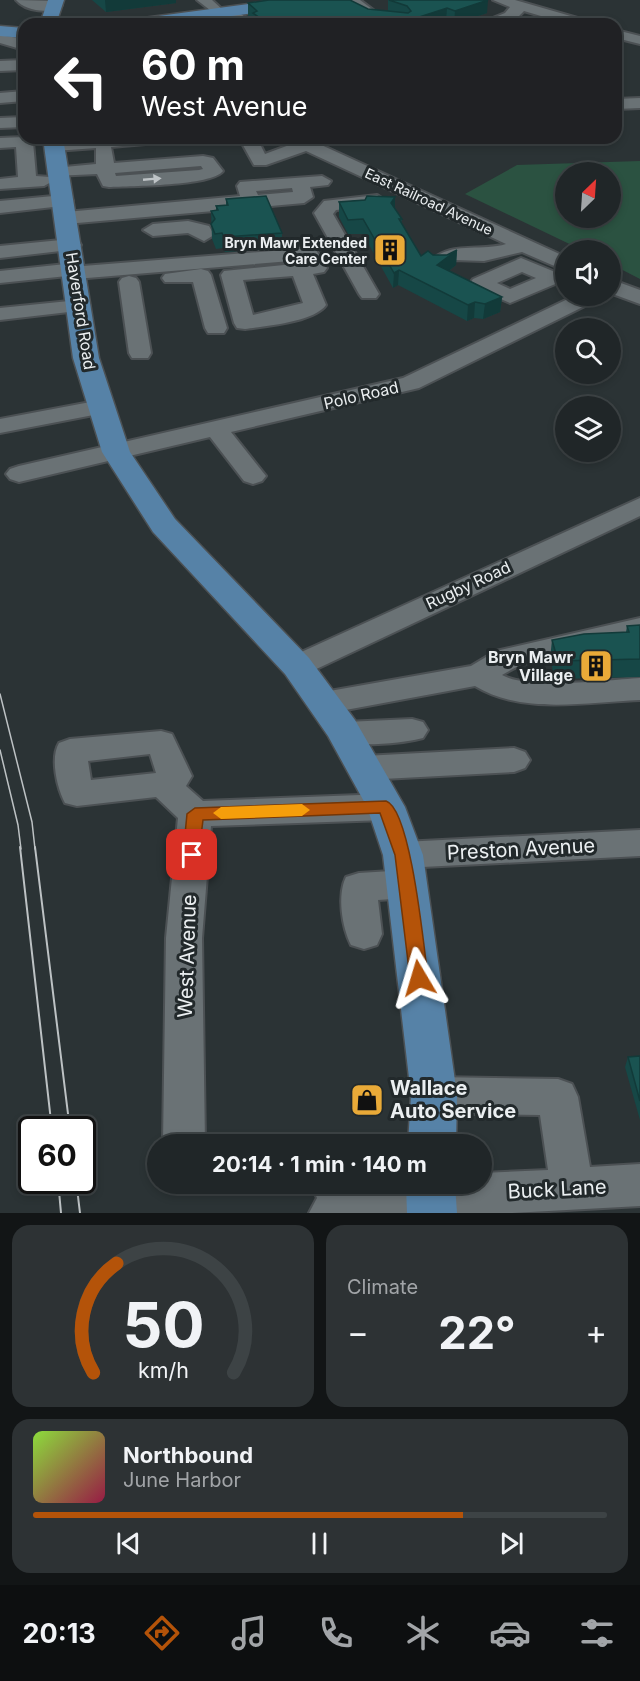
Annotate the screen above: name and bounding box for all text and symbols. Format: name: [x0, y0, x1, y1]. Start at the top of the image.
text: 60 m: [141, 39, 245, 90]
icon: left: [42, 42, 120, 120]
text: West Avenue: [141, 90, 308, 123]
north arrow: [555, 162, 621, 228]
map controls: [555, 162, 621, 462]
street label: East Railroad Avenue: [362, 164, 496, 238]
one-way arrow: [143, 174, 162, 184]
building icon: Bryn Mawr Extended Care Center: [372, 232, 408, 268]
place label: Bryn Mawr Extended Care Center: [224, 234, 367, 267]
button: sound: [555, 240, 621, 306]
street label: Haverford Road: [62, 251, 100, 371]
button: search: [555, 318, 621, 384]
street label: Polo Road: [322, 377, 400, 413]
button: layers: [555, 396, 621, 462]
street label: Rugby Road: [422, 557, 514, 613]
place label: Bryn Mawr Village: [488, 647, 573, 685]
building icon: Bryn Mawr Village: [578, 648, 614, 684]
pin: [166, 829, 217, 880]
street label: Preston Avenue: [446, 833, 596, 865]
icon: arrive: [175, 838, 208, 871]
street label: West Avenue: [173, 894, 201, 1018]
position arrow: [387, 946, 451, 1010]
place label: Wallace Auto Service: [390, 1076, 516, 1123]
shop icon: Wallace Auto Service: [349, 1082, 385, 1118]
speed limit sign: 60: [18, 1116, 96, 1194]
text: 20:14 · 1 min · 140 m: [212, 1151, 427, 1177]
street label: Buck Lane: [507, 1174, 607, 1204]
text: Climate: [347, 1275, 418, 1299]
text: 50: [122, 1287, 204, 1362]
text: 22°: [438, 1305, 516, 1360]
text: −: [347, 1312, 369, 1352]
text: +: [585, 1312, 607, 1352]
text: km/h: [138, 1357, 188, 1383]
text: Northbound: [123, 1442, 253, 1468]
text: June Harbor: [123, 1468, 241, 1492]
icon: previous: [112, 1527, 145, 1560]
icon: pause: [303, 1527, 336, 1560]
icon: next: [495, 1527, 528, 1560]
icon: directions: [141, 1612, 183, 1654]
icon: music: [228, 1612, 270, 1654]
icon: phone: [315, 1612, 357, 1654]
icon: climate: [402, 1612, 444, 1654]
icon: car: [489, 1612, 531, 1654]
icon: filters: [576, 1612, 618, 1654]
text: 20:13: [22, 1617, 96, 1650]

